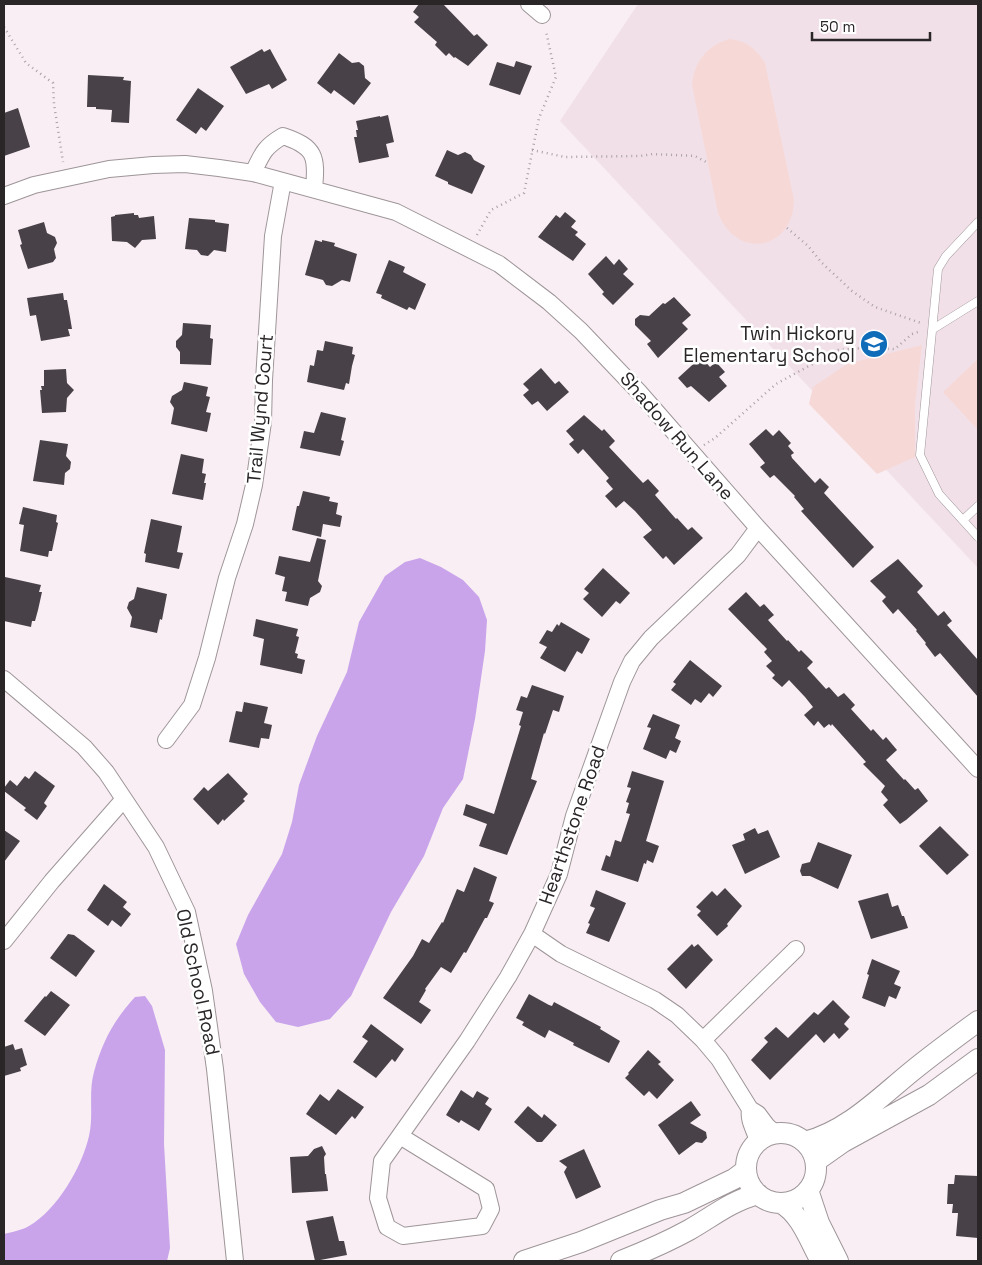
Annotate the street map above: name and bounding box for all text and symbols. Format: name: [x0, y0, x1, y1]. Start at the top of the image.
scale bar: [812, 10, 930, 42]
text: 50 m: [820, 17, 855, 36]
place label: Twin Hickory Elementary School: [683, 321, 855, 368]
school or university icon: Twin Hickory Elementary School: [859, 329, 889, 359]
street label: Trail Wynd Court: [241, 333, 279, 485]
street label: Shadow Run Lane: [614, 367, 740, 505]
street label: Hearthstone Road: [533, 742, 611, 908]
street label: Old School Road: [170, 907, 226, 1057]

